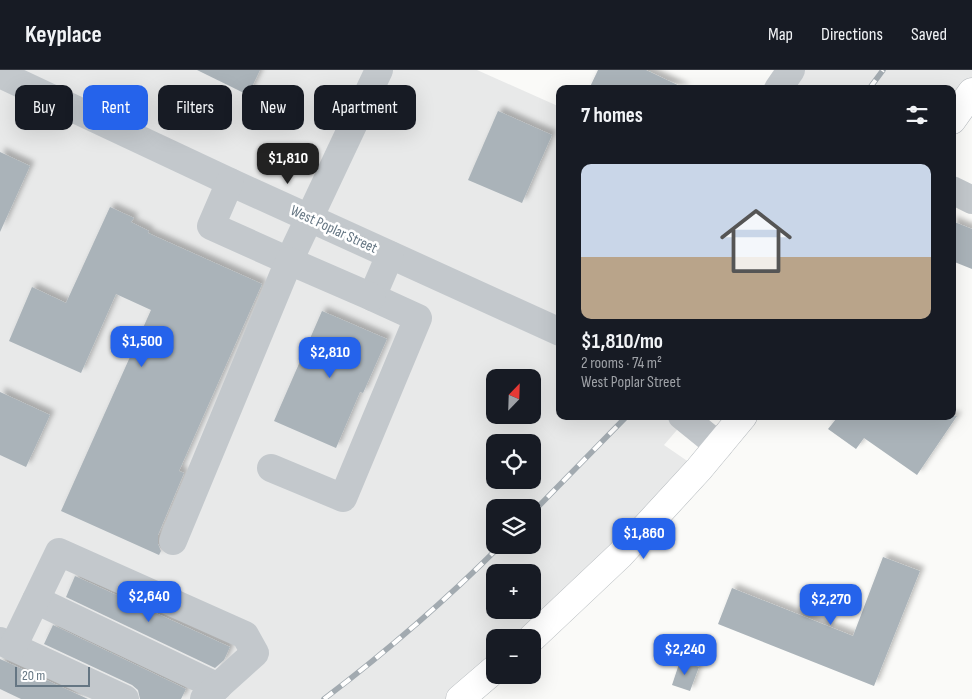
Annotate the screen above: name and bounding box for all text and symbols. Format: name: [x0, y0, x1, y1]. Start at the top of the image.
text: Keyplace: [25, 20, 102, 49]
text: Map: [768, 24, 793, 45]
text: Directions: [821, 24, 883, 45]
text: Saved: [911, 24, 947, 45]
chip: Buy: [15, 85, 73, 130]
chip: Rent: [83, 85, 148, 130]
chip: Filters: [158, 85, 232, 130]
chip: New: [242, 85, 304, 130]
chip: Apartment: [314, 85, 416, 130]
icon: filters: [903, 101, 931, 129]
text: 7 homes: [581, 103, 643, 128]
pin: $1,810: [247, 142, 329, 185]
text: $1,810: [268, 149, 308, 168]
icon: home: [711, 196, 801, 286]
street label: West Poplar Street: [287, 201, 381, 258]
pin: $1,500: [101, 326, 183, 368]
text: $1,810/mo: [581, 329, 663, 354]
text: $1,500: [122, 332, 162, 351]
pin: $2,810: [289, 336, 371, 379]
text: $2,810: [310, 343, 350, 362]
text: 2 rooms · 74 m²: [581, 354, 662, 373]
north arrow: [486, 369, 541, 424]
map controls: [486, 369, 541, 684]
text: West Poplar Street: [581, 373, 681, 392]
button: locate: [486, 434, 541, 489]
button: layers: [486, 499, 541, 554]
pin: $1,860: [603, 518, 685, 560]
text: $1,860: [623, 524, 665, 543]
button: +: [486, 564, 541, 619]
pin: $2,640: [108, 580, 190, 623]
pin: $2,270: [790, 584, 872, 626]
text: $2,640: [128, 587, 170, 606]
text: $2,270: [811, 590, 851, 609]
button: −: [486, 629, 541, 684]
pin: $2,240: [644, 634, 726, 676]
text: $2,240: [665, 640, 705, 659]
scale bar: [15, 664, 90, 687]
text: 20 m: [22, 667, 45, 684]

